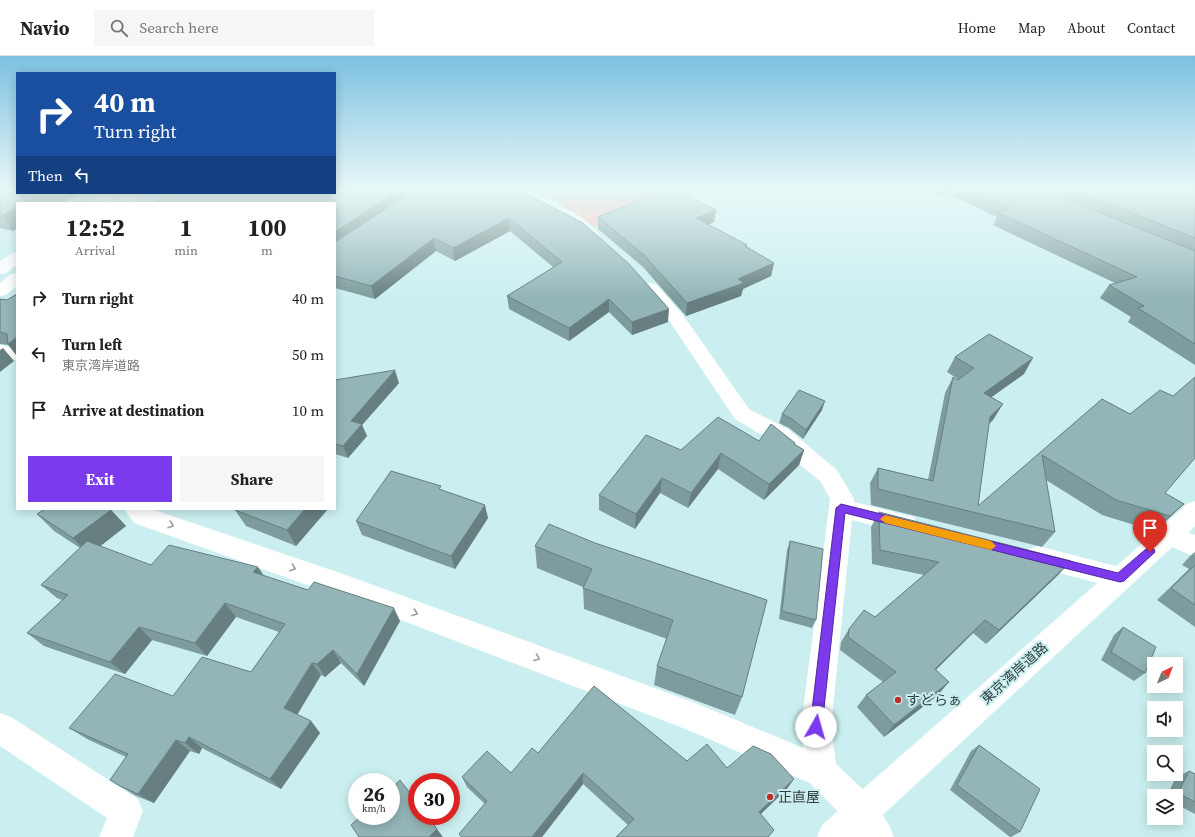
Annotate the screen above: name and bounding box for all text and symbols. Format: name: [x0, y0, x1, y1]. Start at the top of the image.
search box: [94, 10, 374, 46]
text: Navio: [20, 15, 70, 41]
icon: search: [108, 17, 130, 39]
text: Search here: [140, 17, 219, 38]
text: Home: [958, 18, 996, 38]
text: Map: [1018, 18, 1045, 38]
text: About: [1067, 18, 1105, 38]
text: Contact: [1127, 18, 1175, 38]
text: 40 m: [94, 83, 156, 121]
icon: right: [28, 88, 80, 140]
text: Turn right: [94, 119, 176, 144]
icon: left: [71, 164, 93, 186]
text: Then: [28, 165, 63, 186]
text: 12:52: [66, 211, 125, 244]
text: 1: [180, 211, 193, 244]
text: 100: [247, 211, 286, 244]
text: Arrival: [75, 242, 115, 259]
text: min: [174, 242, 198, 259]
text: m: [261, 242, 273, 259]
icon: right: [28, 287, 50, 309]
text: Turn right: [62, 288, 134, 309]
text: 40 m: [292, 288, 324, 309]
text: Turn left: [62, 334, 122, 355]
icon: left: [28, 343, 50, 365]
text: 50 m: [292, 344, 324, 365]
text: 東京湾岸道路: [62, 357, 140, 374]
icon: arrive: [28, 399, 50, 421]
text: Arrive at destination: [62, 400, 204, 421]
text: 10 m: [292, 400, 324, 421]
button: Exit: [28, 456, 172, 502]
button: Share: [180, 456, 324, 502]
pin: [1133, 511, 1167, 552]
icon: arrive: [1139, 517, 1161, 539]
one-way arrow: [167, 521, 174, 529]
one-way arrow: [290, 564, 297, 572]
one-way arrow: [412, 608, 419, 616]
street label: 東京湾岸道路: [976, 637, 1052, 709]
one-way arrow: [534, 654, 541, 662]
north arrow: [1147, 657, 1183, 693]
map controls: [1147, 657, 1183, 825]
place label: すどらぁ: [906, 690, 962, 710]
marker: すどらぁ: [893, 695, 903, 705]
button: sound: [1147, 701, 1183, 737]
position arrow: [795, 706, 837, 748]
button: search: [1147, 745, 1183, 781]
speed limit sign: 30: [408, 773, 460, 825]
text: 26: [363, 780, 385, 808]
place label: 正直屋: [778, 787, 820, 807]
button: layers: [1147, 789, 1183, 825]
marker: 正直屋: [765, 792, 775, 802]
text: km/h: [362, 802, 386, 815]

